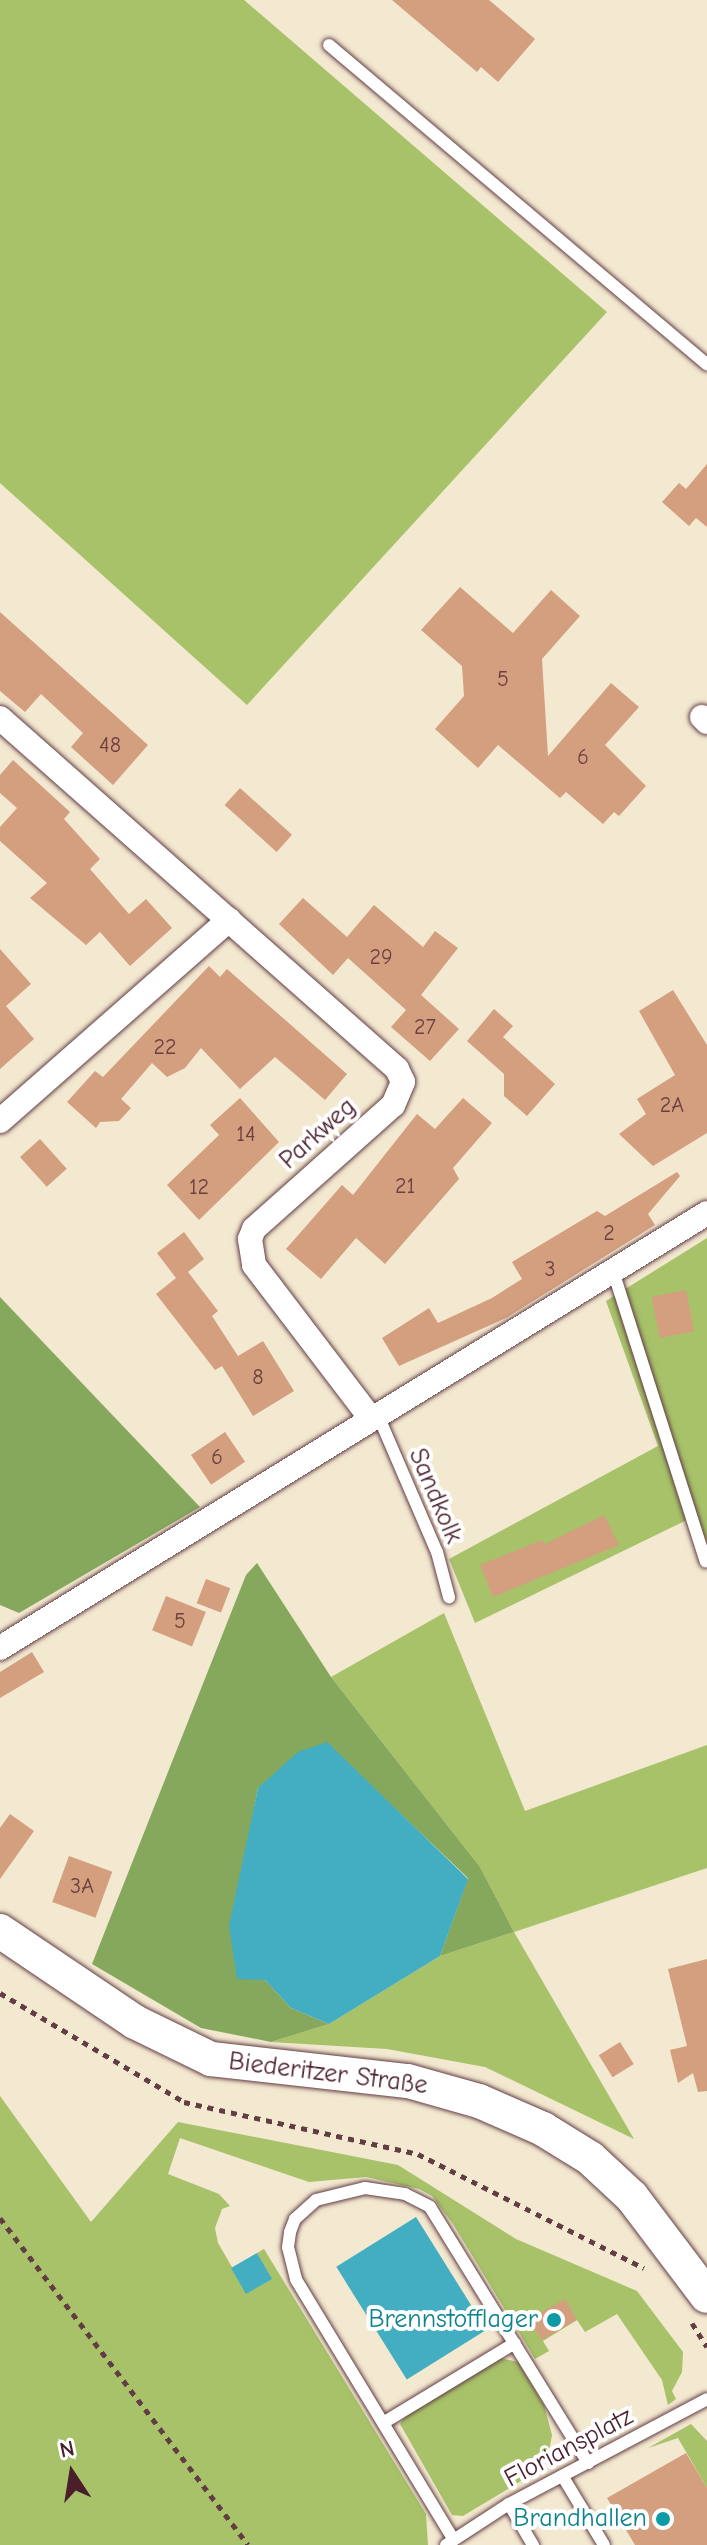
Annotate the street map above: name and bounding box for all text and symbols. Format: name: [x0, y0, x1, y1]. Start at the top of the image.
house number: 5: [497, 667, 509, 693]
house number: 48: [99, 733, 121, 759]
house number: 6: [577, 745, 589, 771]
house number: 29: [369, 945, 393, 971]
house number: 27: [414, 1015, 436, 1041]
house number: 22: [153, 1035, 177, 1061]
street label: Parkweg: [273, 1092, 363, 1176]
house number: 2A: [660, 1093, 684, 1119]
house number: 14: [236, 1122, 256, 1148]
house number: 21: [395, 1174, 415, 1200]
house number: 12: [189, 1175, 209, 1201]
house number: 2: [603, 1221, 615, 1247]
house number: 3: [544, 1257, 556, 1283]
house number: 8: [252, 1365, 264, 1391]
street label: Sandkolk: [401, 1444, 469, 1548]
house number: 6: [211, 1445, 223, 1471]
house number: 5: [174, 1609, 186, 1635]
house number: 3A: [70, 1874, 94, 1900]
street label: Biederitzer Straße: [227, 2046, 429, 2102]
place label: Brennstofflager: [368, 2304, 538, 2336]
marker: Brennstofflager: [545, 2311, 563, 2329]
street label: Floriansplatz: [499, 2401, 639, 2495]
north arrow: [32, 2433, 112, 2513]
text: N: [57, 2435, 77, 2464]
place label: Brandhallen: [513, 2503, 647, 2535]
marker: Brandhallen: [654, 2510, 672, 2528]

